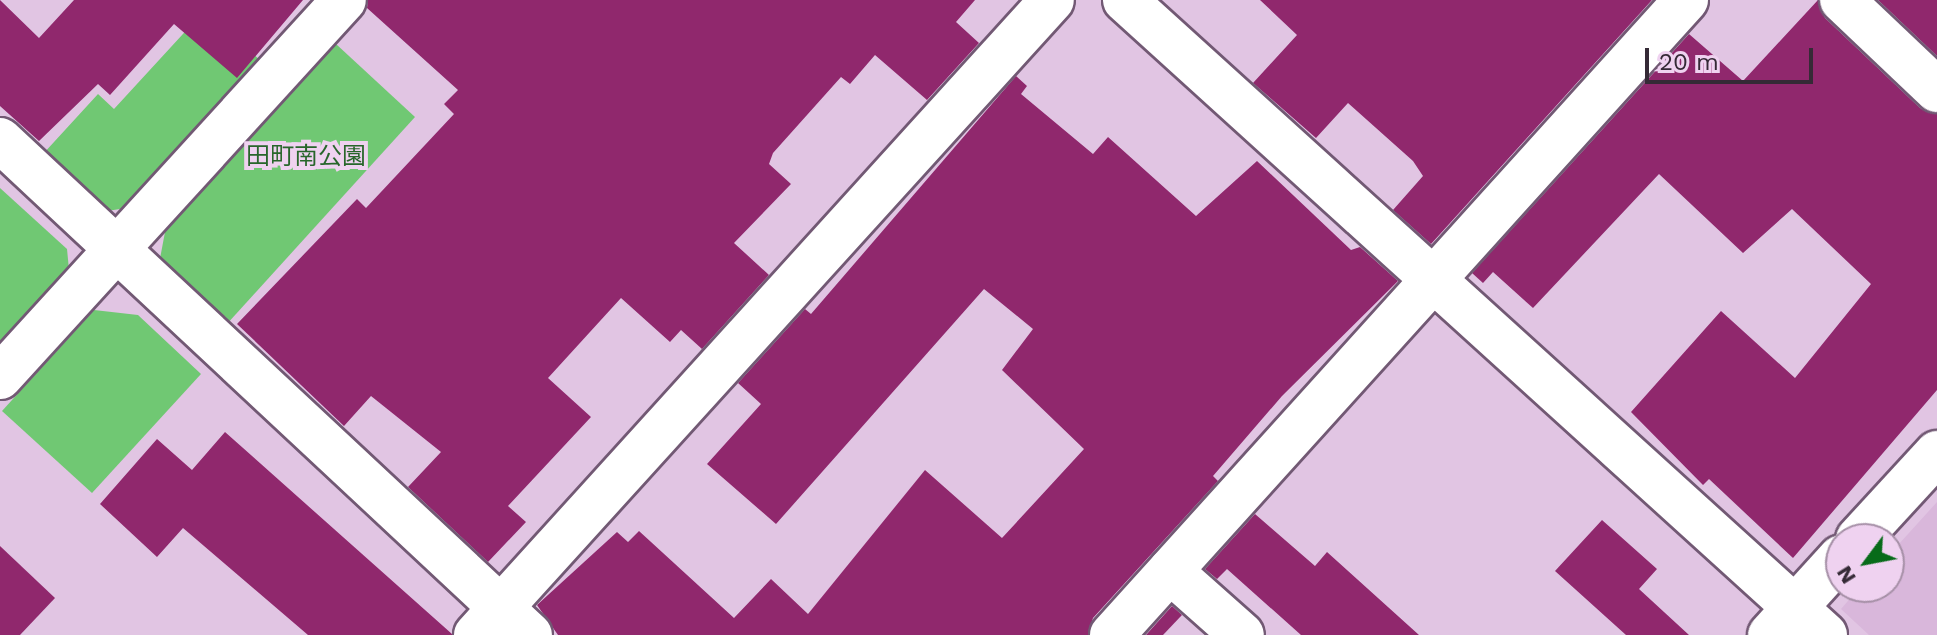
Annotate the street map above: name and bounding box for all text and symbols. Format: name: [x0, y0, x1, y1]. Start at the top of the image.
scale bar: [1649, 32, 1817, 82]
text: 20 m: [1659, 48, 1719, 76]
park label: 田町南公園: [246, 143, 366, 171]
north arrow: [1825, 523, 1905, 603]
text: N: [1831, 561, 1861, 588]

